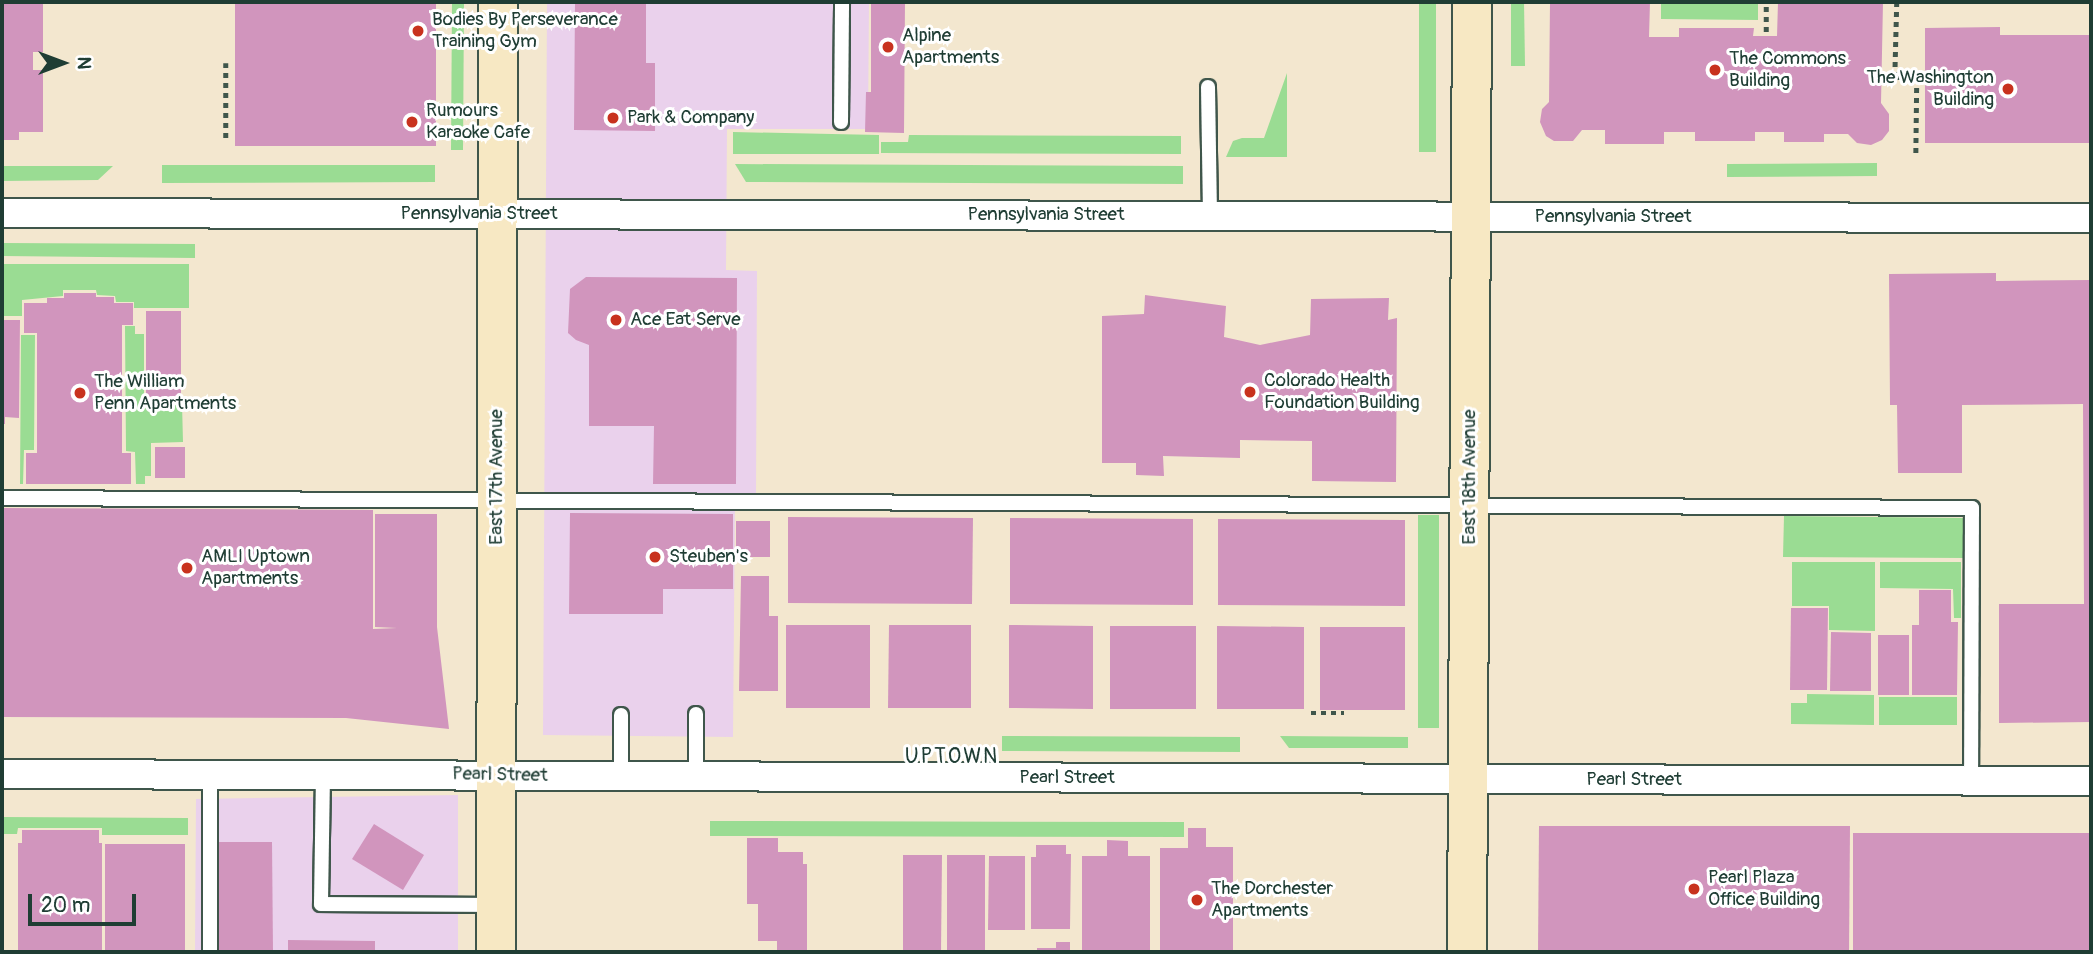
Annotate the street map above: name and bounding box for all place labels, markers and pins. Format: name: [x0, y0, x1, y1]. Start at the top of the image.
place label: Bodies By Perseverance Training Gym: [432, 9, 618, 53]
marker: Bodies By Perseverance Training Gym: [410, 23, 426, 39]
place label: Alpine Apartments: [902, 25, 999, 69]
marker: Alpine Apartments: [880, 39, 896, 55]
place label: The Commons Building: [1729, 48, 1846, 92]
marker: The Commons Building: [1707, 62, 1723, 78]
place label: The Washington Building: [1866, 67, 1994, 111]
marker: The Washington Building: [2000, 81, 2016, 97]
place label: Rumours Karaoke Cafe: [426, 100, 530, 144]
place label: Park & Company: [627, 107, 754, 129]
marker: Park & Company: [605, 110, 621, 126]
marker: Rumours Karaoke Cafe: [404, 114, 420, 130]
place label: Ace Eat Serve: [630, 309, 741, 331]
marker: Ace Eat Serve: [608, 312, 624, 328]
place label: Colorado Health Foundation Building: [1264, 370, 1420, 414]
place label: The William Penn Apartments: [94, 371, 236, 415]
marker: Colorado Health Foundation Building: [1242, 384, 1258, 400]
marker: The William Penn Apartments: [72, 385, 88, 401]
place label: AMLI Uptown Apartments: [201, 546, 310, 590]
place label: Steuben's: [669, 546, 748, 568]
marker: Steuben's: [647, 549, 663, 565]
marker: AMLI Uptown Apartments: [179, 560, 195, 576]
place label: Pearl Plaza Office Building: [1708, 867, 1820, 911]
place label: The Dorchester Apartments: [1211, 878, 1333, 922]
marker: Pearl Plaza Office Building: [1686, 881, 1702, 897]
marker: The Dorchester Apartments: [1189, 892, 1205, 908]

